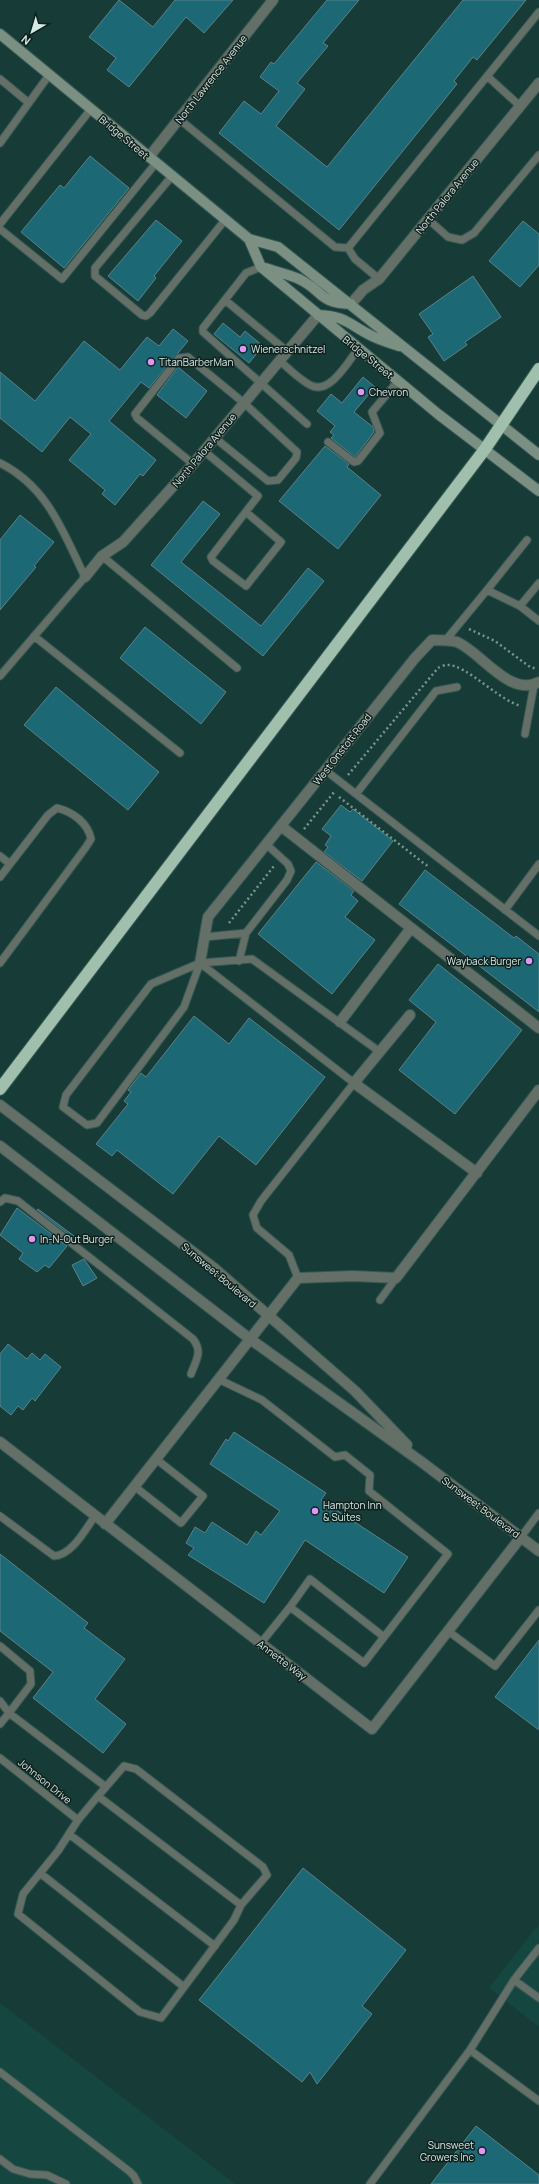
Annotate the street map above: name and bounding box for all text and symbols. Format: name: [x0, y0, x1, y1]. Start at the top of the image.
north arrow: [12, 12, 52, 52]
text: N: [18, 32, 33, 49]
street label: North Lawrence Avenue: [172, 32, 250, 126]
street label: Bridge Street: [96, 112, 152, 162]
street label: North Palora Avenue: [412, 155, 482, 237]
street label: Bridge Street: [340, 332, 396, 382]
place label: Wienerschnitzel: [251, 342, 325, 356]
marker: Wienerschnitzel: [238, 344, 248, 354]
place label: TitanBarberMan: [159, 355, 233, 369]
marker: TitanBarberMan: [146, 357, 156, 367]
place label: Chevron: [369, 385, 408, 399]
marker: Chevron: [356, 387, 366, 397]
street label: North Palora Avenue: [169, 410, 239, 490]
street label: West Onstott Road: [310, 710, 374, 788]
place label: Wayback Burger: [447, 954, 521, 968]
marker: Wayback Burger: [524, 956, 534, 966]
place label: In-N-Out Burger: [40, 1232, 114, 1246]
marker: In-N-Out Burger: [27, 1234, 37, 1244]
street label: Sunsweet Boulevard: [178, 1239, 260, 1311]
street label: Sunsweet Boulevard: [439, 1473, 523, 1541]
place label: Hampton Inn & Suites: [323, 1498, 382, 1524]
marker: Hampton Inn & Suites: [310, 1506, 320, 1516]
street label: Annette Way: [254, 1637, 310, 1684]
street label: Johnson Drive: [15, 1755, 75, 1807]
place label: Sunsweet Growers Inc: [420, 2138, 474, 2164]
marker: Sunsweet Growers Inc: [477, 2146, 487, 2156]

